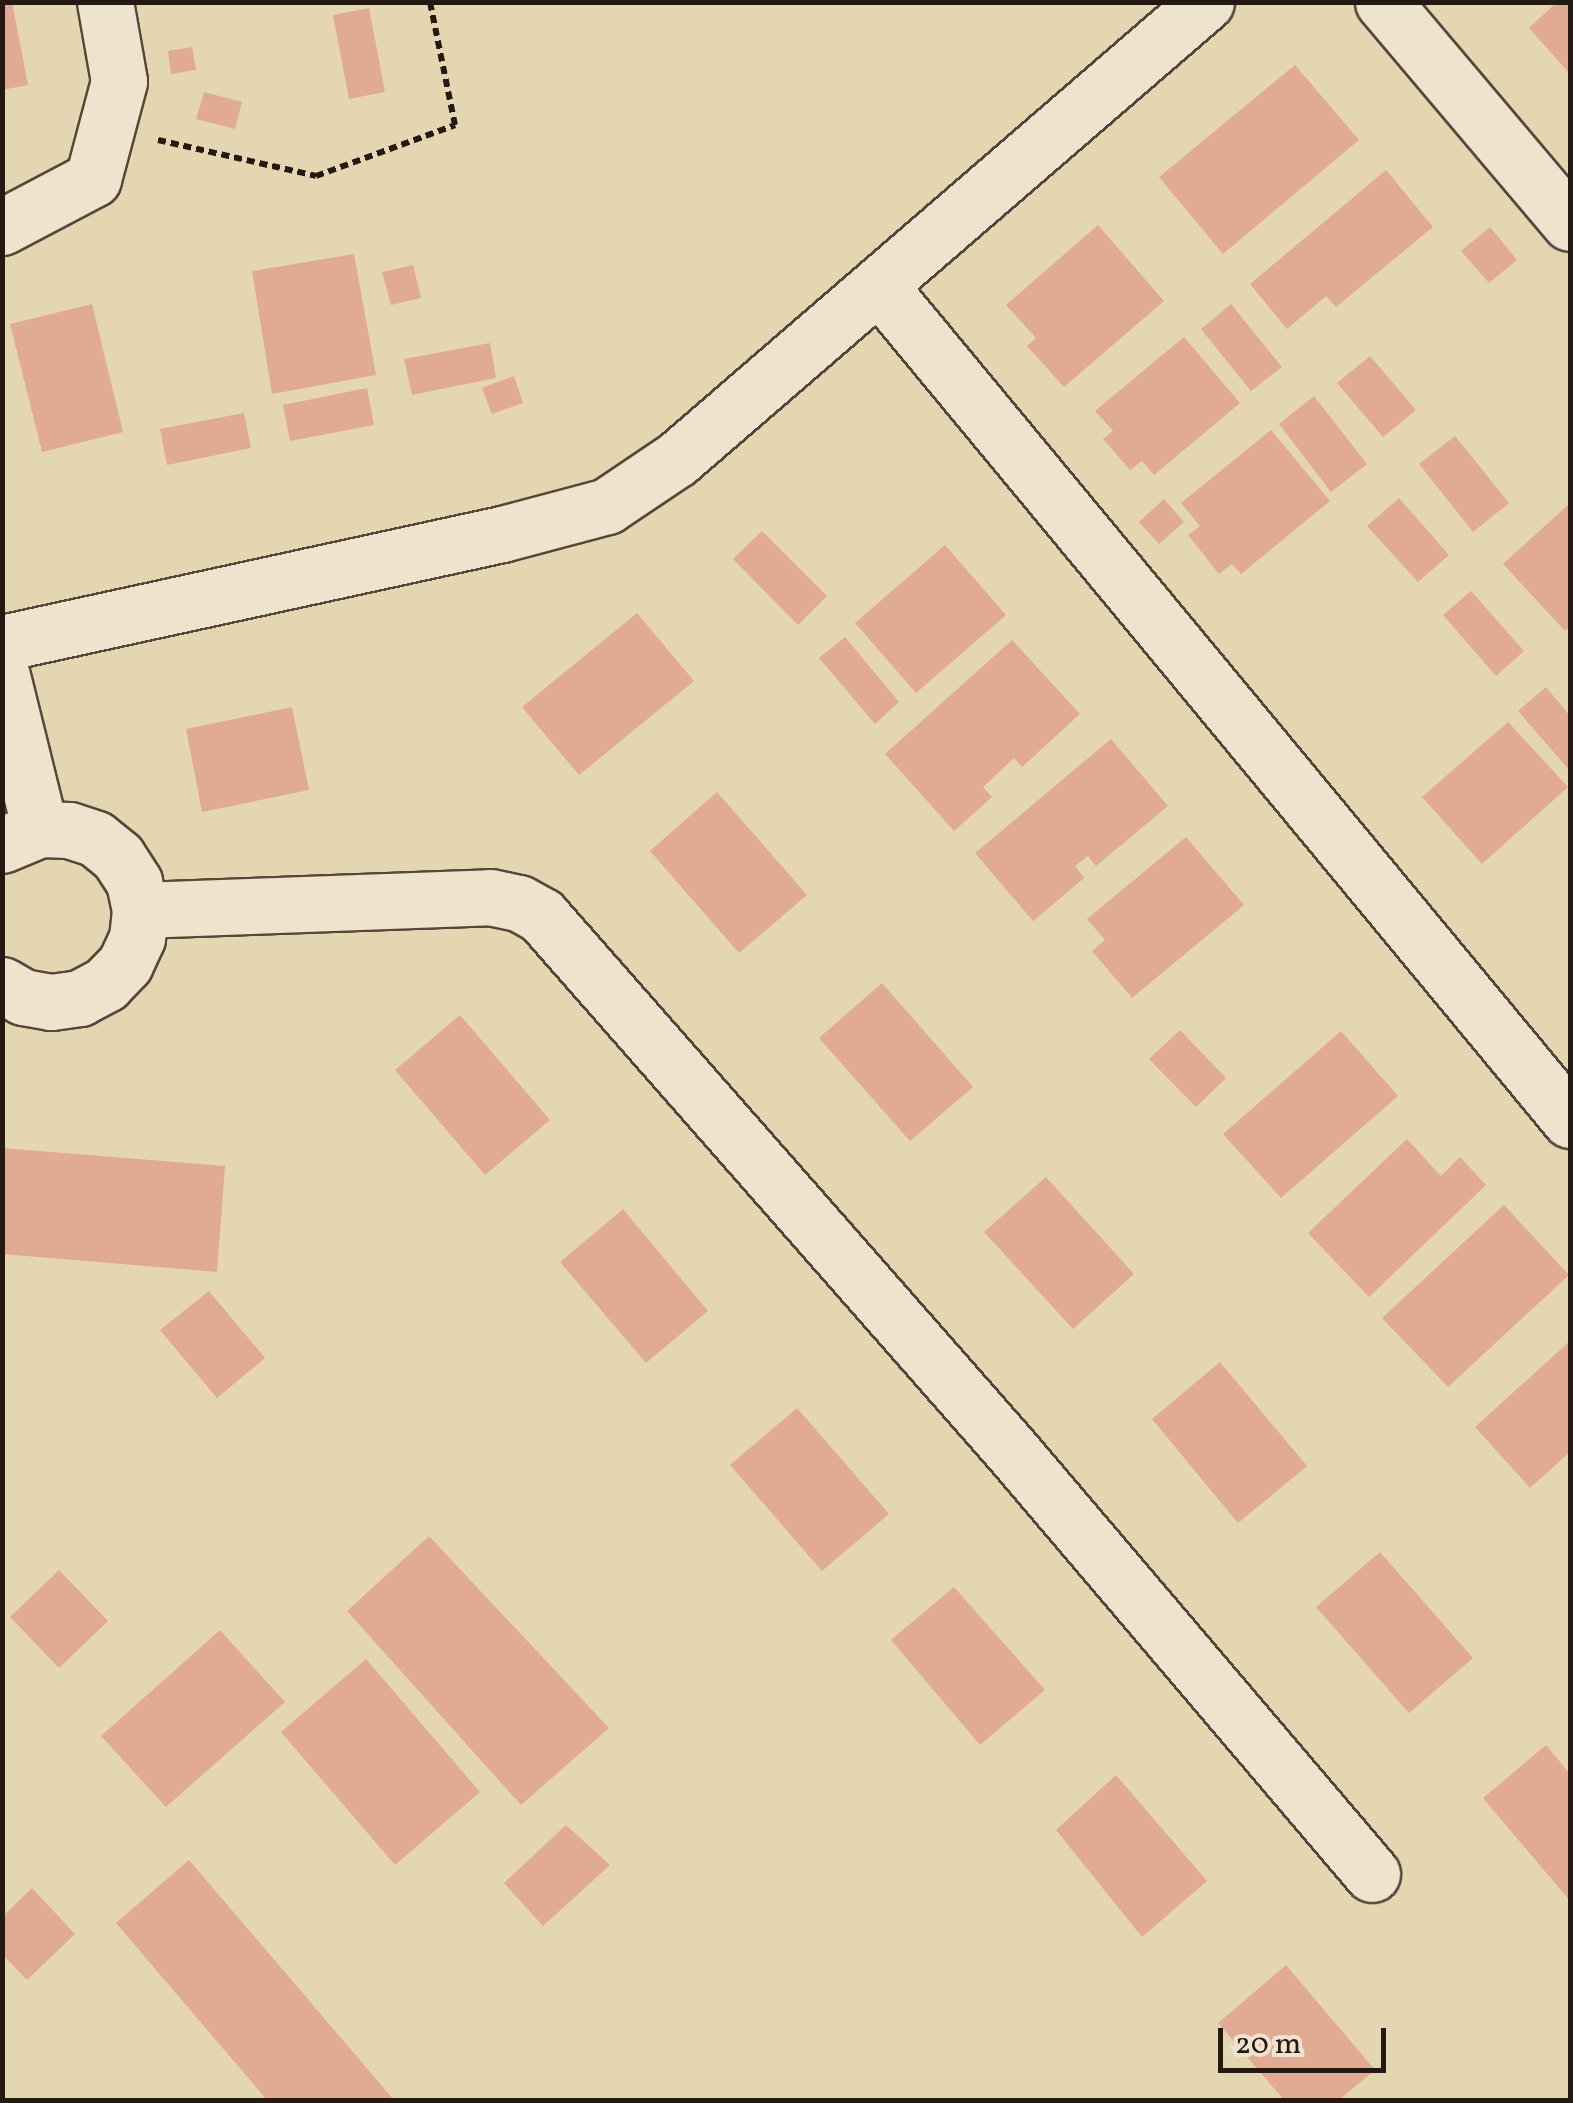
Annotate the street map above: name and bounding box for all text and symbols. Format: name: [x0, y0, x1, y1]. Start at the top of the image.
scale bar: [1223, 2008, 1390, 2070]
text: 20 m: [1235, 2024, 1301, 2066]

